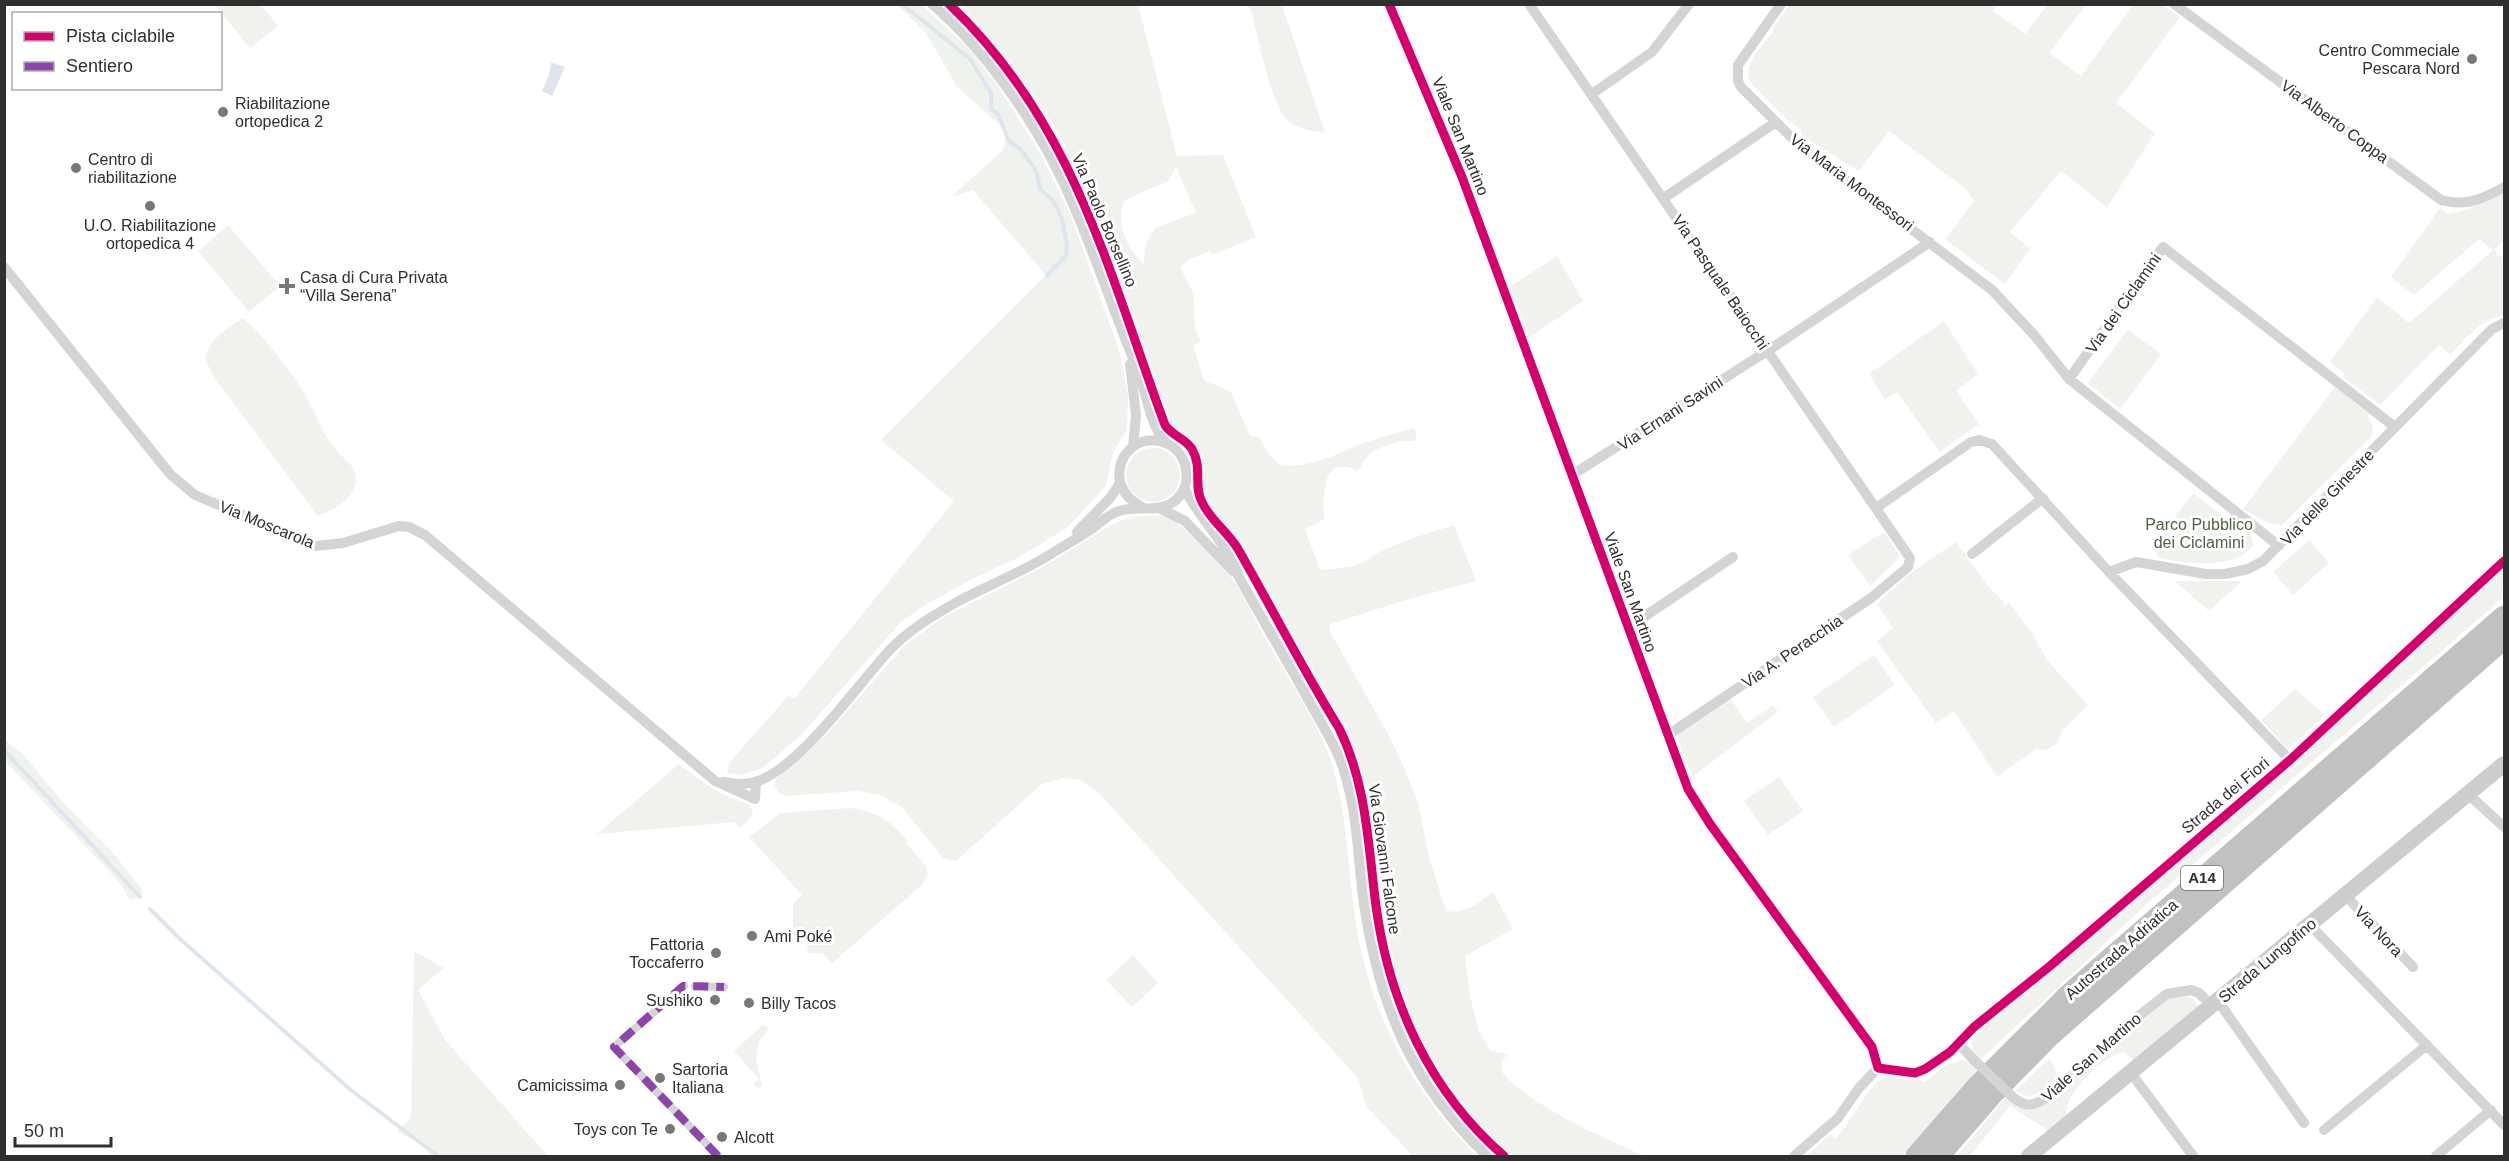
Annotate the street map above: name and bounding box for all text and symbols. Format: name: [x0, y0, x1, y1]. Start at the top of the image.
legend: [12, 12, 222, 90]
text: Pista ciclabile: [66, 26, 175, 46]
place label: Centro Commeciale Pescara Nord: [2319, 42, 2460, 77]
marker: Centro Commeciale Pescara Nord: [2465, 52, 2479, 66]
text: Sentiero: [66, 56, 133, 76]
street label: Viale San Martino: [1429, 75, 1492, 198]
street label: Via Alberto Coppa: [2278, 77, 2392, 166]
place label: Riabilitazione ortopedica 2: [235, 95, 330, 130]
marker: Riabilitazione ortopedica 2: [216, 105, 230, 119]
street label: Via Maria Montessori: [1787, 130, 1917, 234]
place label: Centro di riabilitazione: [88, 151, 177, 186]
street label: Via Paolo Borsellino: [1069, 151, 1140, 289]
marker: Centro di riabilitazione: [69, 161, 83, 175]
marker: U.O. Riabilitazione ortopedica 4: [143, 199, 157, 213]
street label: Via Pasquale Baiocchi: [1669, 212, 1772, 353]
place label: U.O. Riabilitazione ortopedica 4: [84, 217, 216, 252]
street label: Via dei Ciclamini: [2083, 250, 2164, 356]
place label: Casa di Cura Privata “Villa Serena”: [300, 269, 448, 304]
marker: Casa di Cura Privata “Villa Serena”: [278, 277, 296, 295]
street label: Via Ernani Savini: [1615, 373, 1726, 454]
street label: Via delle Ginestre: [2277, 446, 2377, 549]
street label: Via Moscarola: [217, 498, 317, 551]
park label: Parco Pubblico dei Ciclamini: [2145, 516, 2253, 551]
street label: Viale San Martino: [1601, 530, 1660, 654]
street label: Via A. Peracchia: [1739, 612, 1846, 691]
street label: Strada dei Fiori: [2178, 754, 2272, 837]
street label: Via Giovanni Falcone: [1366, 783, 1403, 936]
road number: A14: [2181, 866, 2223, 890]
street label: Autostrada Adriatica: [2062, 896, 2181, 1003]
street label: Via Nora: [2351, 903, 2406, 960]
street label: Strada Lungofino: [2215, 915, 2320, 1006]
place label: Ami Poké: [764, 928, 833, 945]
marker: Ami Poké: [745, 929, 759, 943]
place label: Fattoria Toccaferro: [629, 936, 704, 971]
marker: Fattoria Toccaferro: [709, 946, 723, 960]
place label: Sushiko: [646, 992, 703, 1009]
marker: Sushiko: [708, 993, 722, 1007]
place label: Billy Tacos: [761, 995, 836, 1012]
marker: Billy Tacos: [742, 996, 756, 1010]
street label: Viale San Martino: [2038, 1010, 2145, 1105]
place label: Sartoria Italiana: [672, 1061, 728, 1096]
marker: Sartoria Italiana: [653, 1071, 667, 1085]
place label: Camicissima: [517, 1077, 608, 1094]
marker: Camicissima: [613, 1078, 627, 1092]
scale bar: [15, 1110, 111, 1148]
text: 50 m: [24, 1121, 64, 1141]
place label: Toys con Te: [574, 1121, 658, 1138]
marker: Toys con Te: [663, 1122, 677, 1136]
place label: Alcott: [734, 1129, 775, 1146]
marker: Alcott: [715, 1130, 729, 1144]

